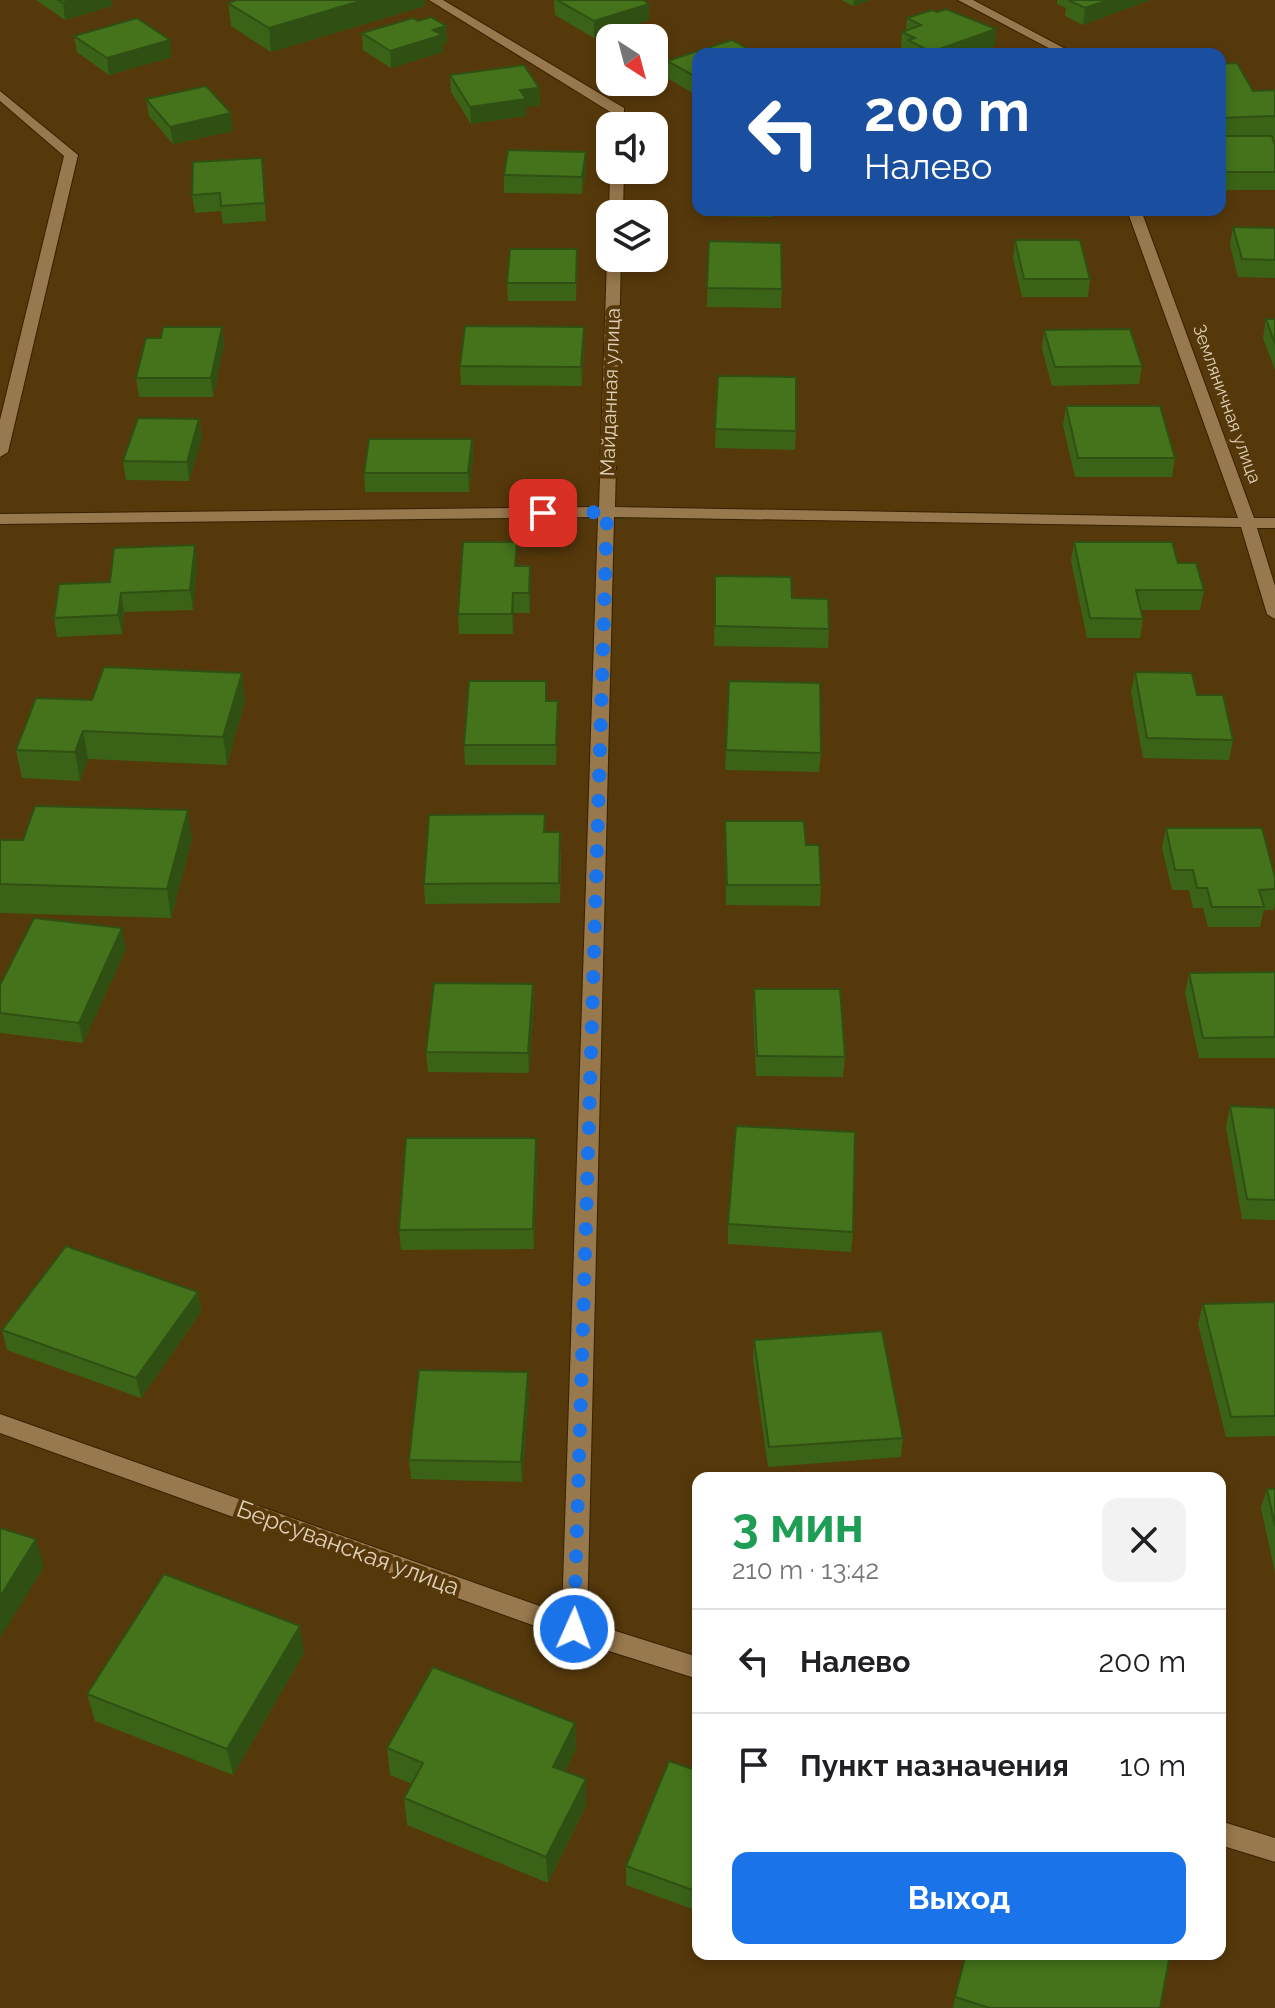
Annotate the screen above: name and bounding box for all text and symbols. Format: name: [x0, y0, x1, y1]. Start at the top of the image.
north arrow: [596, 24, 668, 96]
map controls: [596, 24, 668, 272]
text: 200 m: [864, 78, 1030, 144]
icon: left: [732, 80, 836, 184]
button: sound: [596, 112, 668, 184]
text: Налево: [864, 145, 992, 187]
button: layers: [596, 200, 668, 272]
street label: Майданная улица: [595, 307, 625, 477]
street label: Земляничная улица: [1189, 321, 1266, 486]
pin: [509, 479, 577, 547]
icon: arrive: [521, 491, 565, 535]
street label: Берсуванская улица: [233, 1494, 464, 1601]
text: 3 мин: [732, 1497, 864, 1553]
button: close: [1102, 1498, 1186, 1582]
text: 210 m · 13:42: [732, 1555, 879, 1585]
position arrow: [532, 1587, 616, 1671]
icon: left: [732, 1639, 776, 1683]
text: Налево: [800, 1644, 910, 1679]
text: 200 m: [1098, 1644, 1186, 1679]
icon: arrive: [732, 1743, 776, 1787]
text: Пункт назначения: [800, 1748, 1069, 1783]
text: 10 m: [1120, 1748, 1186, 1783]
button: Выход: [732, 1852, 1186, 1944]

